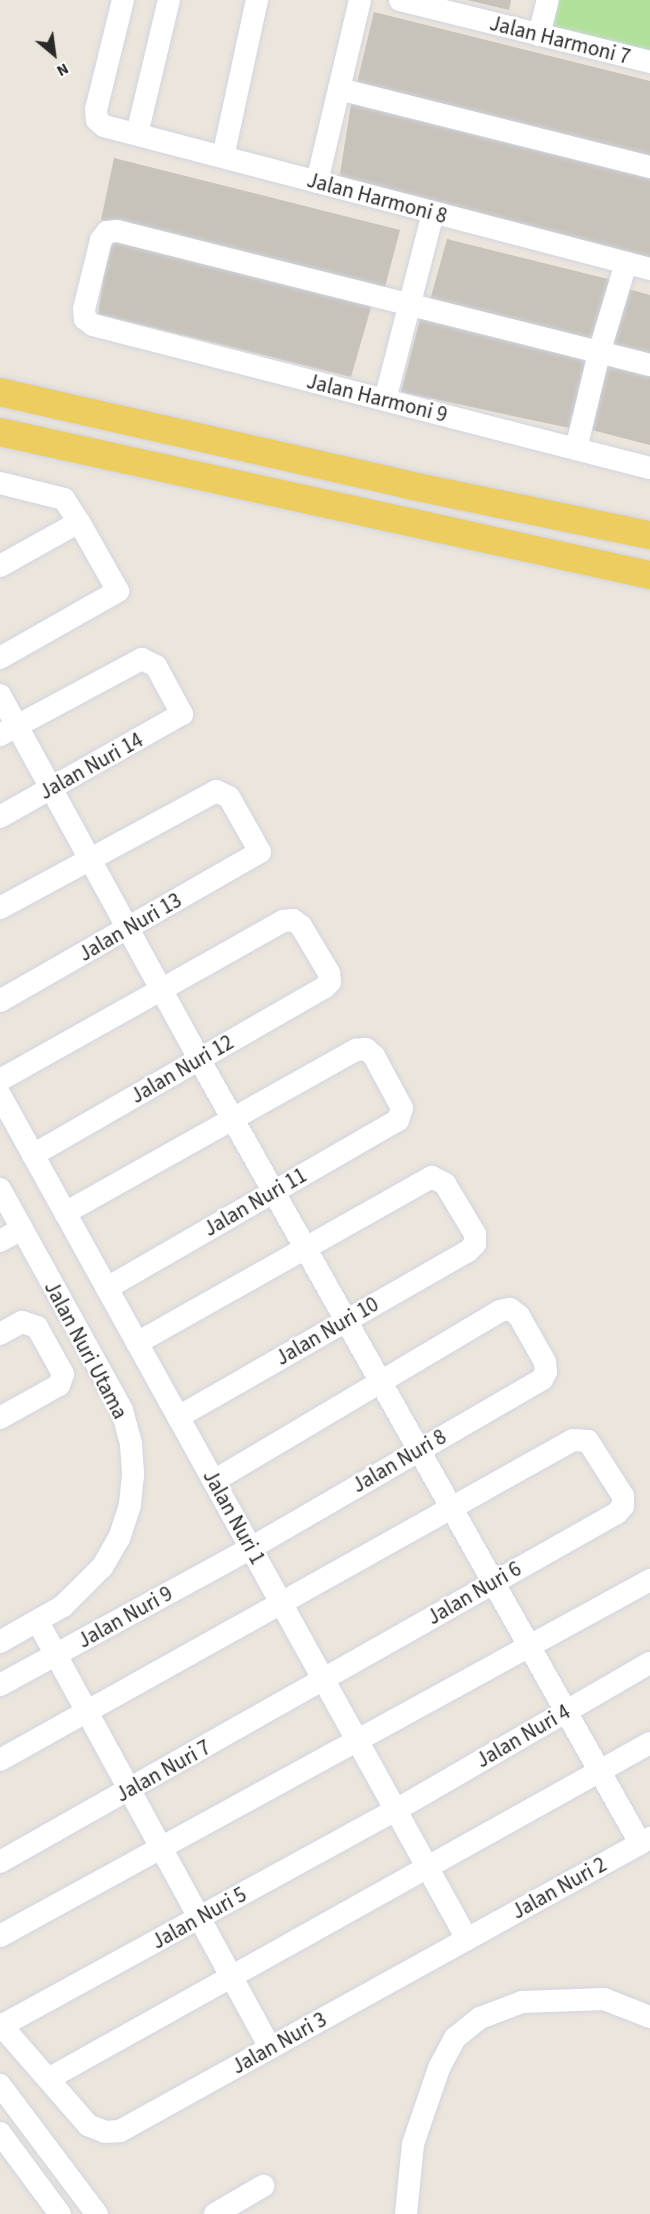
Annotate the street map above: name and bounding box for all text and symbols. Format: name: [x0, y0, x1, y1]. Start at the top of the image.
street label: Jalan Harmoni 7: [487, 10, 633, 70]
north arrow: [24, 24, 84, 84]
text: N: [53, 58, 73, 82]
street label: Jalan Harmoni 8: [304, 167, 450, 229]
street label: Jalan Harmoni 9: [304, 368, 450, 428]
street label: Jalan Nuri 14: [35, 727, 147, 805]
street label: Jalan Nuri 13: [74, 887, 186, 967]
street label: Jalan Nuri 12: [126, 1029, 238, 1109]
street label: Jalan Nuri 11: [199, 1162, 311, 1242]
street label: Jalan Nuri Utama: [39, 1277, 133, 1423]
street label: Jalan Nuri 10: [271, 1291, 383, 1371]
street label: Jalan Nuri 8: [348, 1424, 450, 1498]
street label: Jalan Nuri 1: [198, 1465, 270, 1569]
street label: Jalan Nuri 6: [423, 1556, 525, 1630]
street label: Jalan Nuri 9: [73, 1581, 177, 1653]
street label: Jalan Nuri 4: [472, 1699, 574, 1773]
street label: Jalan Nuri 7: [111, 1735, 215, 1807]
street label: Jalan Nuri 2: [507, 1852, 611, 1924]
street label: Jalan Nuri 5: [147, 1882, 251, 1954]
street label: Jalan Nuri 3: [227, 2007, 331, 2079]

